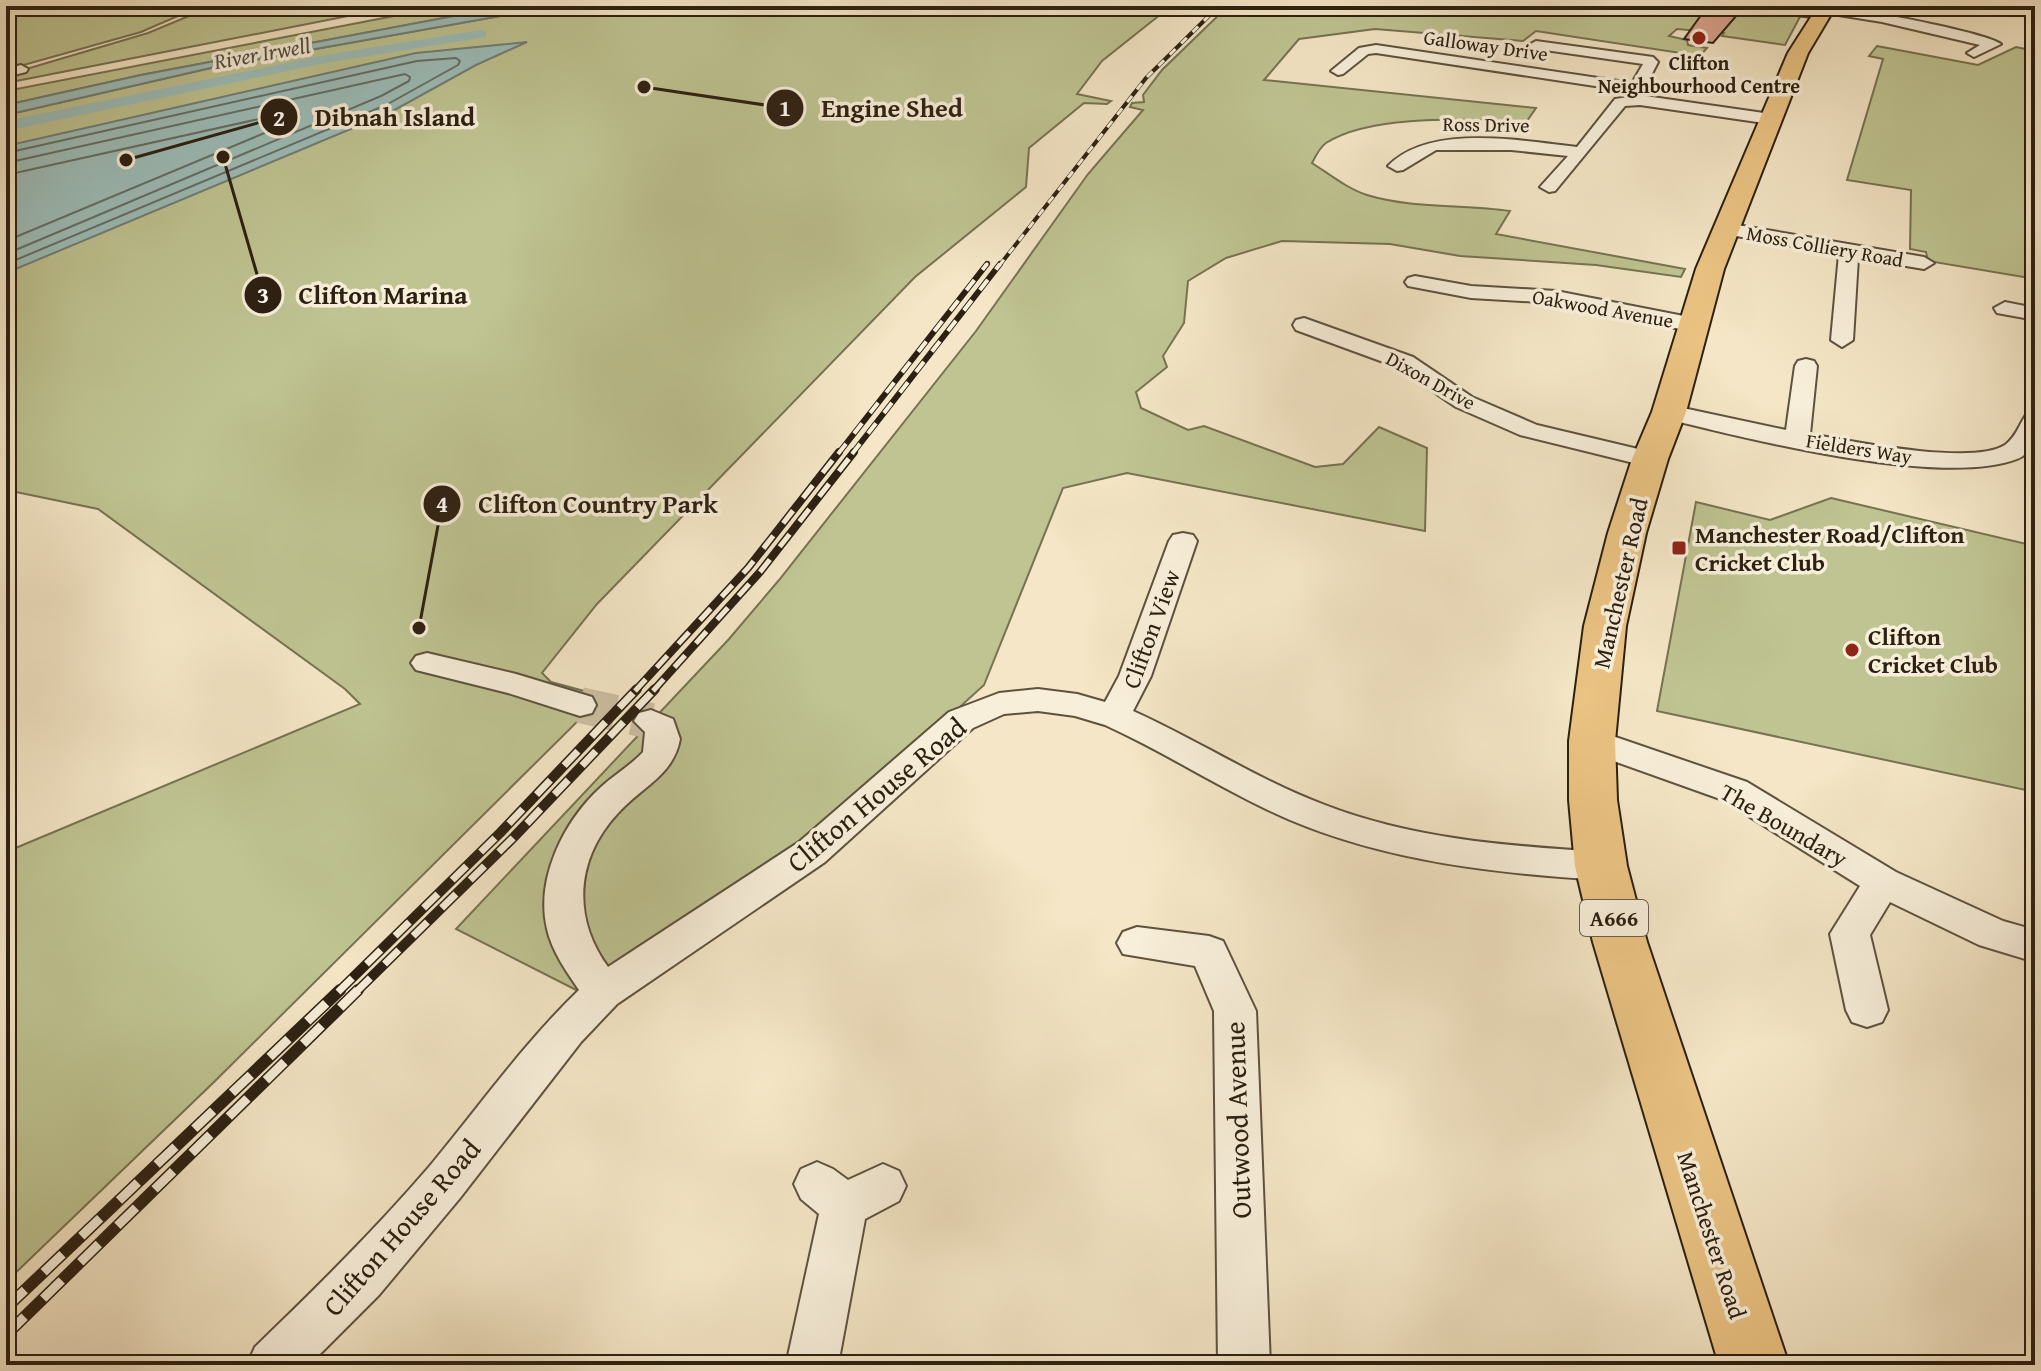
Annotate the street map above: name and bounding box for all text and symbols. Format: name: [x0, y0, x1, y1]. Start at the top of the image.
street label: Galloway Drive: [1422, 22, 1550, 68]
water label: River Irwell: [210, 29, 313, 77]
marker: Clifton Neighbourhood Centre: [1690, 29, 1708, 47]
place label: Clifton Neighbourhood Centre: [1598, 48, 1800, 100]
callout: Engine Shed: [765, 83, 979, 133]
text: Engine Shed: [821, 88, 963, 127]
text: 1: [779, 90, 791, 125]
callout: Dibnah Island: [259, 92, 492, 142]
text: Dibnah Island: [315, 97, 475, 136]
text: 2: [273, 100, 285, 135]
street label: Ross Drive: [1442, 109, 1530, 139]
street label: Moss Colliery Road: [1744, 218, 1906, 274]
callout: Clifton Marina: [243, 270, 484, 320]
text: Clifton Marina: [298, 275, 468, 314]
text: 3: [257, 277, 269, 312]
street label: Oakwood Avenue: [1530, 281, 1676, 335]
street label: Dixon Drive: [1381, 343, 1481, 417]
street label: Fielders Way: [1804, 425, 1914, 471]
callout: Clifton Country Park: [422, 479, 734, 529]
text: Clifton Country Park: [478, 484, 718, 523]
text: 4: [436, 486, 448, 521]
street label: Manchester Road: [1583, 494, 1657, 672]
place label: Manchester Road/Clifton Cricket Club: [1695, 517, 1964, 580]
marker: Manchester Road/Clifton Cricket Club: [1670, 539, 1688, 557]
street label: Clifton View: [1113, 565, 1189, 693]
place label: Clifton Cricket Club: [1868, 619, 1998, 682]
marker: Clifton Cricket Club: [1843, 641, 1861, 659]
street label: Clifton House Road: [777, 707, 975, 881]
street label: The Boundary: [1714, 774, 1854, 876]
road number: A666: [1580, 900, 1648, 936]
street label: Outwood Avenue: [1213, 1021, 1261, 1219]
street label: Clifton House Road: [312, 1129, 490, 1325]
street label: Manchester Road: [1668, 1147, 1756, 1323]

